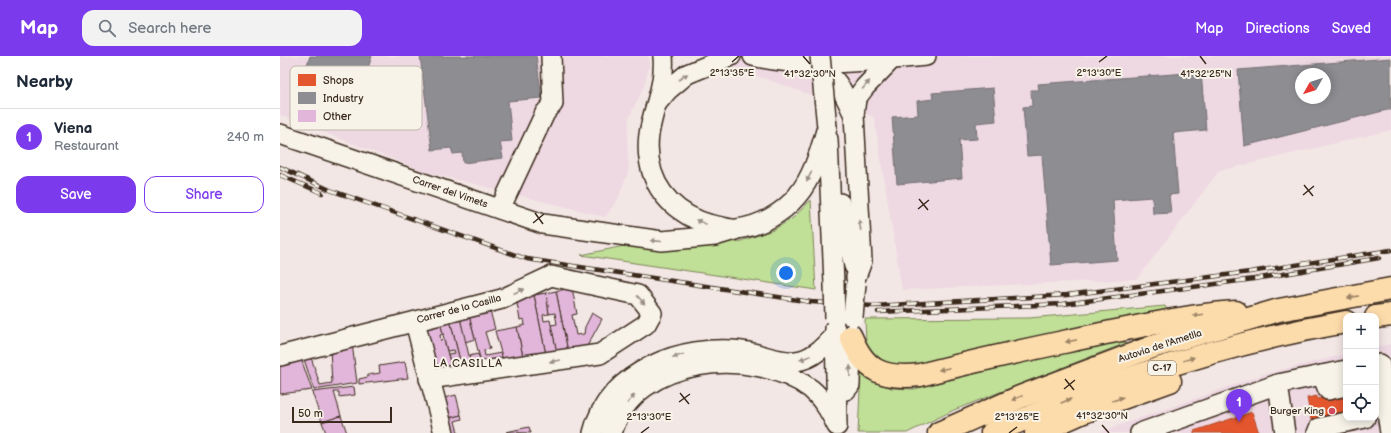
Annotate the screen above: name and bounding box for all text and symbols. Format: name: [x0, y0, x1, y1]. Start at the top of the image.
search box: [82, 10, 362, 46]
text: Map: [20, 17, 58, 40]
icon: search: [96, 17, 118, 39]
text: Search here: [128, 19, 211, 38]
text: Map: [1195, 20, 1223, 37]
text: Directions: [1245, 20, 1310, 37]
text: Saved: [1332, 20, 1371, 37]
legend: [290, 66, 422, 130]
text: 2°13'35"E: [710, 67, 755, 79]
text: 2°13'30"E: [1077, 67, 1122, 79]
text: 41°32'30"N: [784, 68, 836, 80]
text: 41°32'25"N: [1180, 68, 1232, 80]
north arrow: [1295, 68, 1331, 104]
text: Nearby: [16, 72, 73, 92]
one-way arrow: [678, 73, 688, 81]
text: Shops: [323, 74, 354, 87]
one-way arrow: [862, 80, 871, 91]
text: Industry: [323, 92, 363, 105]
text: Other: [323, 110, 352, 123]
text: Viena: [54, 119, 92, 138]
text: 1: [26, 129, 32, 145]
text: 240 m: [227, 129, 264, 145]
text: Restaurant: [54, 138, 119, 154]
one-way arrow: [806, 171, 812, 183]
street label: Carrer del Vimets: [411, 173, 489, 211]
button: Save: [16, 176, 136, 213]
button: Share: [144, 176, 264, 213]
one-way arrow: [694, 218, 706, 224]
one-way arrow: [857, 219, 864, 231]
one-way arrow: [650, 237, 662, 244]
your location: [776, 263, 796, 283]
one-way arrow: [513, 288, 525, 294]
street label: Carrer de la Casilla: [415, 292, 503, 326]
one-way arrow: [1347, 294, 1359, 300]
one-way arrow: [637, 295, 646, 305]
one-way arrow: [1192, 312, 1205, 318]
map controls: [1343, 313, 1379, 421]
button: +: [1343, 313, 1379, 349]
street label: Autovia de l'Ametlla: [1117, 327, 1204, 365]
one-way arrow: [1065, 338, 1077, 344]
button: −: [1343, 349, 1379, 385]
one-way arrow: [672, 353, 684, 359]
one-way arrow: [800, 355, 811, 361]
one-way arrow: [1184, 356, 1196, 362]
district label: LA CASILLA: [433, 357, 503, 370]
one-way arrow: [548, 358, 561, 364]
road number: C-17: [1148, 361, 1176, 375]
one-way arrow: [847, 364, 853, 377]
one-way arrow: [938, 367, 950, 373]
button: locate: [1343, 385, 1379, 421]
pin: 1: [1226, 389, 1252, 422]
one-way arrow: [626, 395, 635, 404]
one-way arrow: [1012, 395, 1023, 401]
one-way arrow: [1112, 396, 1124, 402]
one-way arrow: [1061, 398, 1073, 404]
scale bar: [292, 405, 392, 424]
place label: Burger King: [1270, 405, 1324, 417]
marker: Burger King: [1327, 406, 1337, 416]
text: 50 m: [298, 407, 323, 420]
text: 41°32'30"N: [1076, 410, 1128, 422]
text: 2°13'30"E: [627, 411, 672, 423]
text: 2°13'25"E: [995, 411, 1040, 423]

